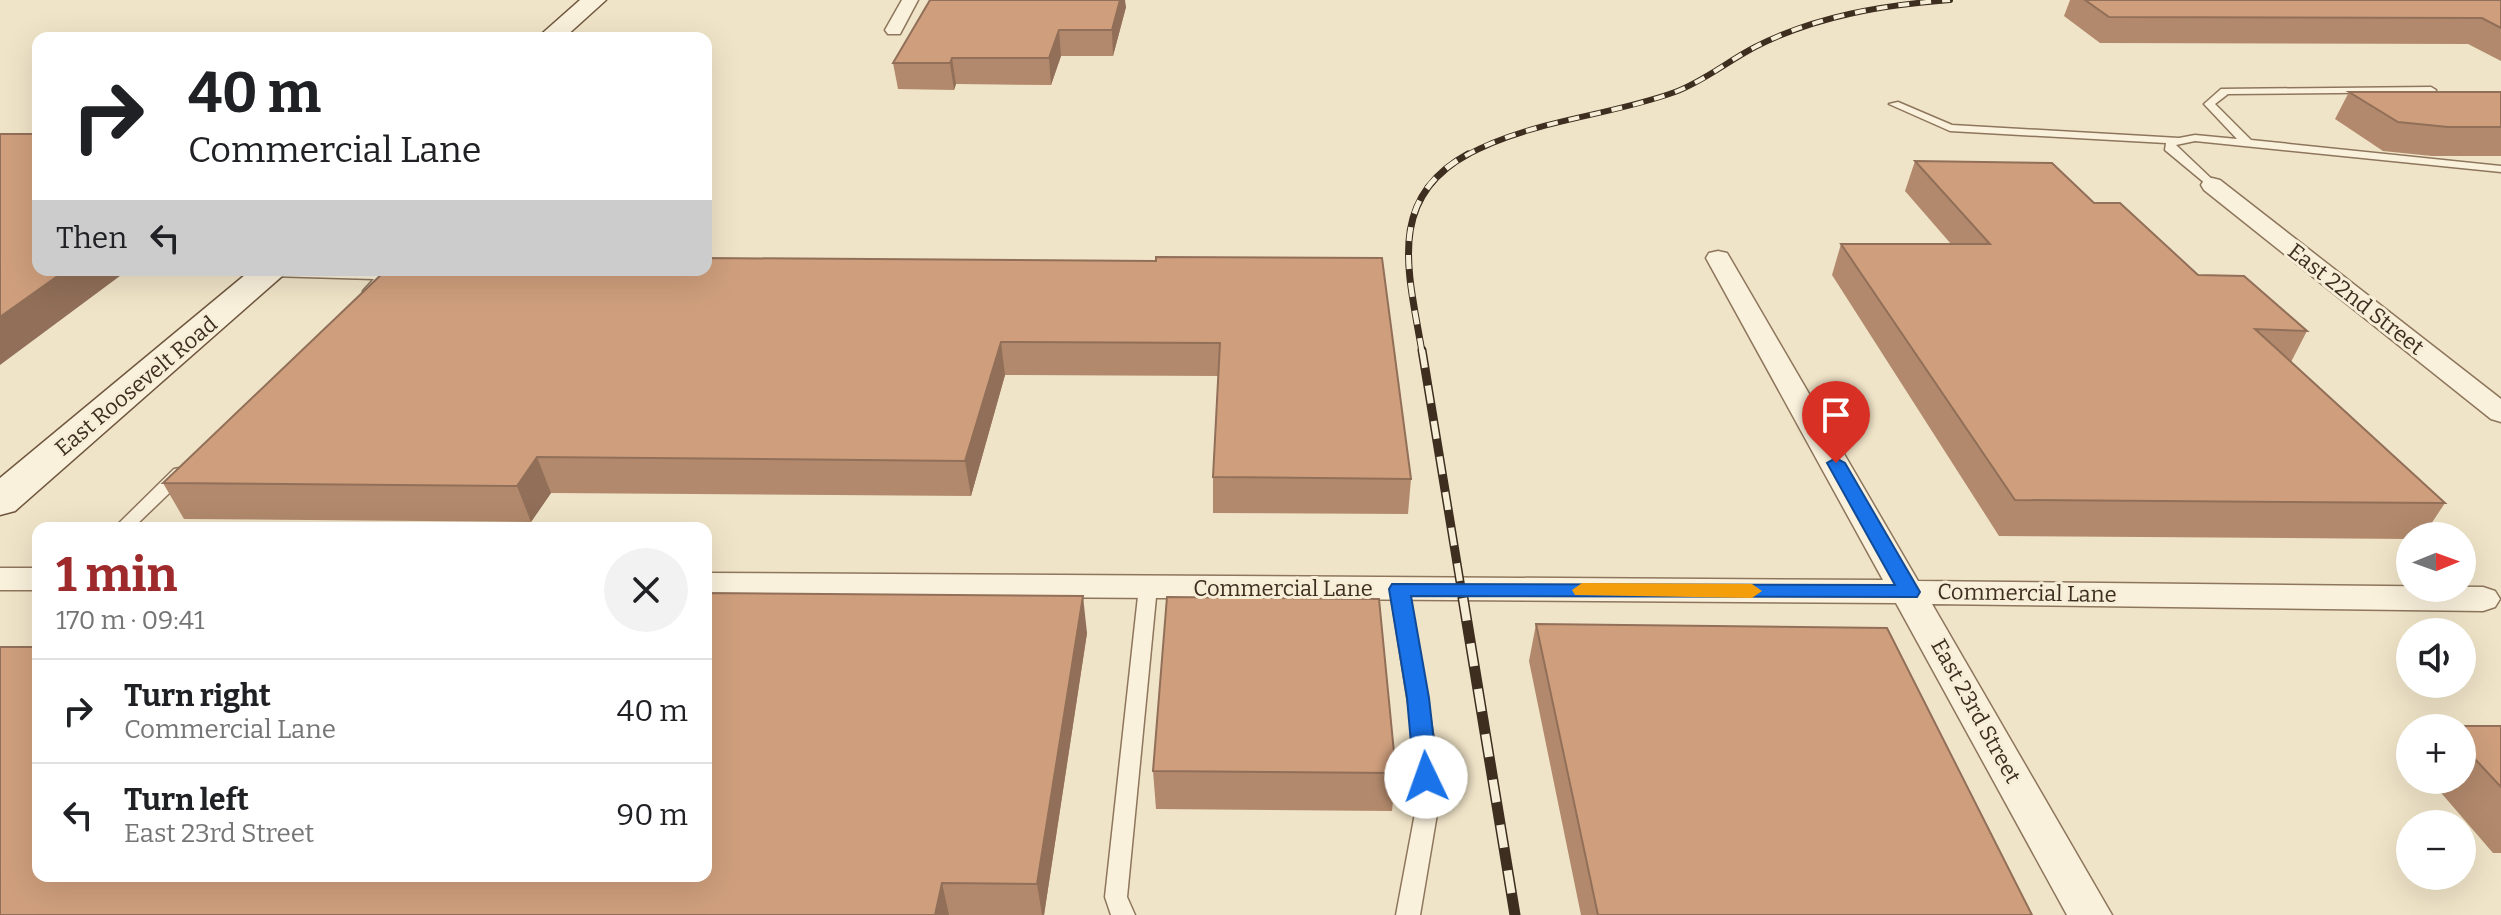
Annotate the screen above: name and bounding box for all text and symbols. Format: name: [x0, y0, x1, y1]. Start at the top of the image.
text: 40 m: [188, 60, 321, 127]
icon: right: [56, 64, 160, 168]
text: Commercial Lane: [188, 128, 481, 172]
icon: left: [143, 216, 187, 260]
text: Then: [56, 220, 127, 256]
street label: East 22nd Street: [2282, 237, 2430, 361]
street label: East Roosevelt Road: [49, 310, 223, 462]
pin: [1802, 381, 1870, 463]
icon: arrive: [1814, 393, 1858, 437]
north arrow: [2396, 522, 2476, 602]
map controls: [2396, 522, 2476, 890]
text: 1 min: [56, 546, 177, 604]
button: close: [604, 548, 688, 632]
street label: Commercial Lane: [1193, 575, 1373, 602]
street label: Commercial Lane: [1937, 578, 2117, 608]
text: 170 m · 09:41: [56, 605, 205, 636]
button: sound: [2396, 618, 2476, 698]
street label: East 23rd Street: [1925, 634, 2027, 788]
text: Turn right: [124, 678, 271, 714]
icon: right: [56, 689, 100, 733]
text: 40 m: [617, 693, 688, 729]
text: Commercial Lane: [124, 714, 336, 745]
button: +: [2396, 714, 2476, 794]
position arrow: [1384, 735, 1468, 819]
text: Turn left: [124, 782, 249, 818]
icon: left: [56, 793, 100, 837]
text: 90 m: [617, 797, 688, 833]
button: −: [2396, 810, 2476, 890]
text: East 23rd Street: [124, 818, 314, 849]

